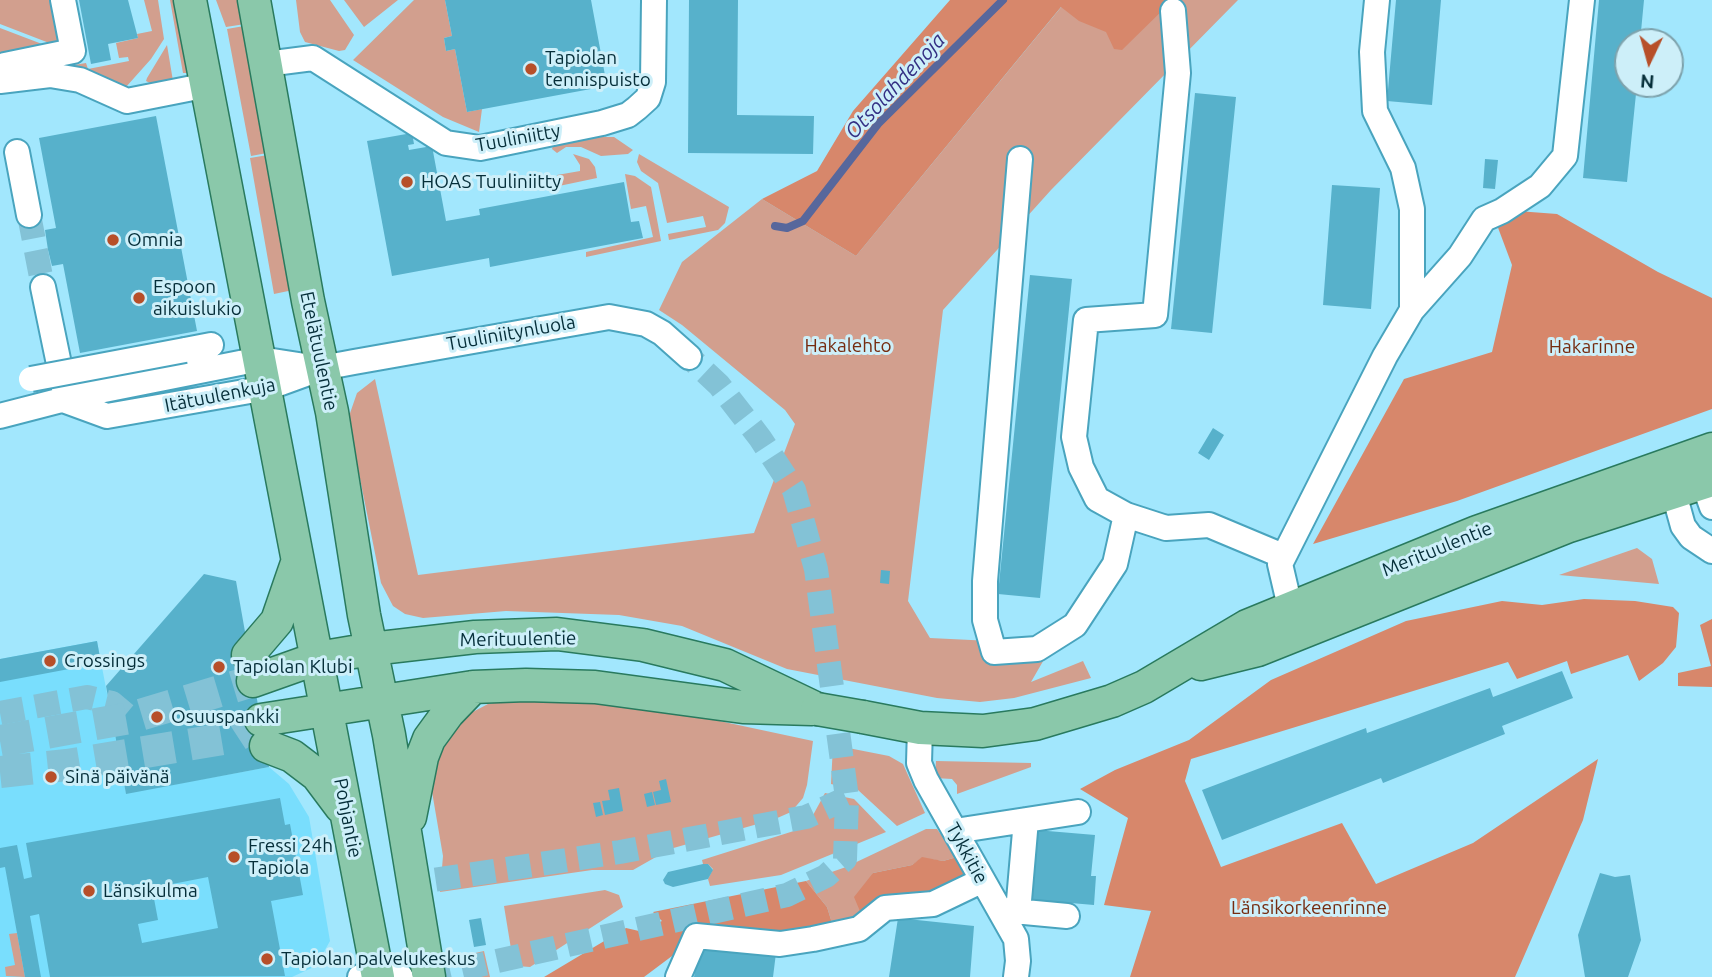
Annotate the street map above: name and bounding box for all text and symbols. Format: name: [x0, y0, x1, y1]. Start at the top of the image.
water label: Otsolahdenoja: [840, 28, 950, 144]
north arrow: [1614, 28, 1684, 98]
place label: Tapiolan tennispuisto: [545, 47, 651, 91]
marker: Tapiolan tennispuisto: [523, 61, 539, 77]
text: N: [1639, 70, 1655, 94]
street label: Tuuliniitty: [474, 119, 562, 157]
place label: HOAS Tuuliniitty: [421, 171, 561, 193]
marker: HOAS Tuuliniitty: [399, 174, 415, 190]
place label: Omnia: [127, 229, 183, 251]
marker: Omnia: [105, 232, 121, 248]
place label: Espoon aikuislukio: [153, 276, 242, 320]
street label: Etelätuulentie: [295, 289, 343, 413]
marker: Espoon aikuislukio: [131, 290, 147, 306]
street label: Tuuliniitynluola: [445, 310, 577, 356]
park label: Hakalehto: [804, 335, 892, 357]
park label: Hakarinne: [1549, 336, 1635, 358]
street label: Itätuulenkuja: [163, 373, 277, 417]
street label: Merituulentie: [1379, 517, 1495, 581]
street label: Merituulentie: [459, 627, 577, 651]
place label: Crossings: [64, 650, 145, 672]
marker: Crossings: [42, 653, 58, 669]
place label: Tapiolan Klubi: [233, 656, 353, 678]
marker: Tapiolan Klubi: [211, 659, 227, 675]
place label: Osuuspankki: [171, 706, 279, 728]
marker: Osuuspankki: [149, 709, 165, 725]
place label: Sinä päivänä: [65, 766, 170, 788]
marker: Sinä päivänä: [43, 769, 59, 785]
street label: Pohjantie: [329, 776, 367, 860]
street label: Tykkitie: [941, 819, 993, 887]
place label: Fressi 24h Tapiola: [248, 835, 333, 879]
marker: Fressi 24h Tapiola: [226, 849, 242, 865]
place label: Länsikulma: [103, 880, 198, 902]
marker: Länsikulma: [81, 883, 97, 899]
park label: Länsikorkeenrinne: [1231, 897, 1387, 919]
place label: Tapiolan palvelukeskus: [281, 948, 475, 970]
marker: Tapiolan palvelukeskus: [259, 951, 275, 967]

